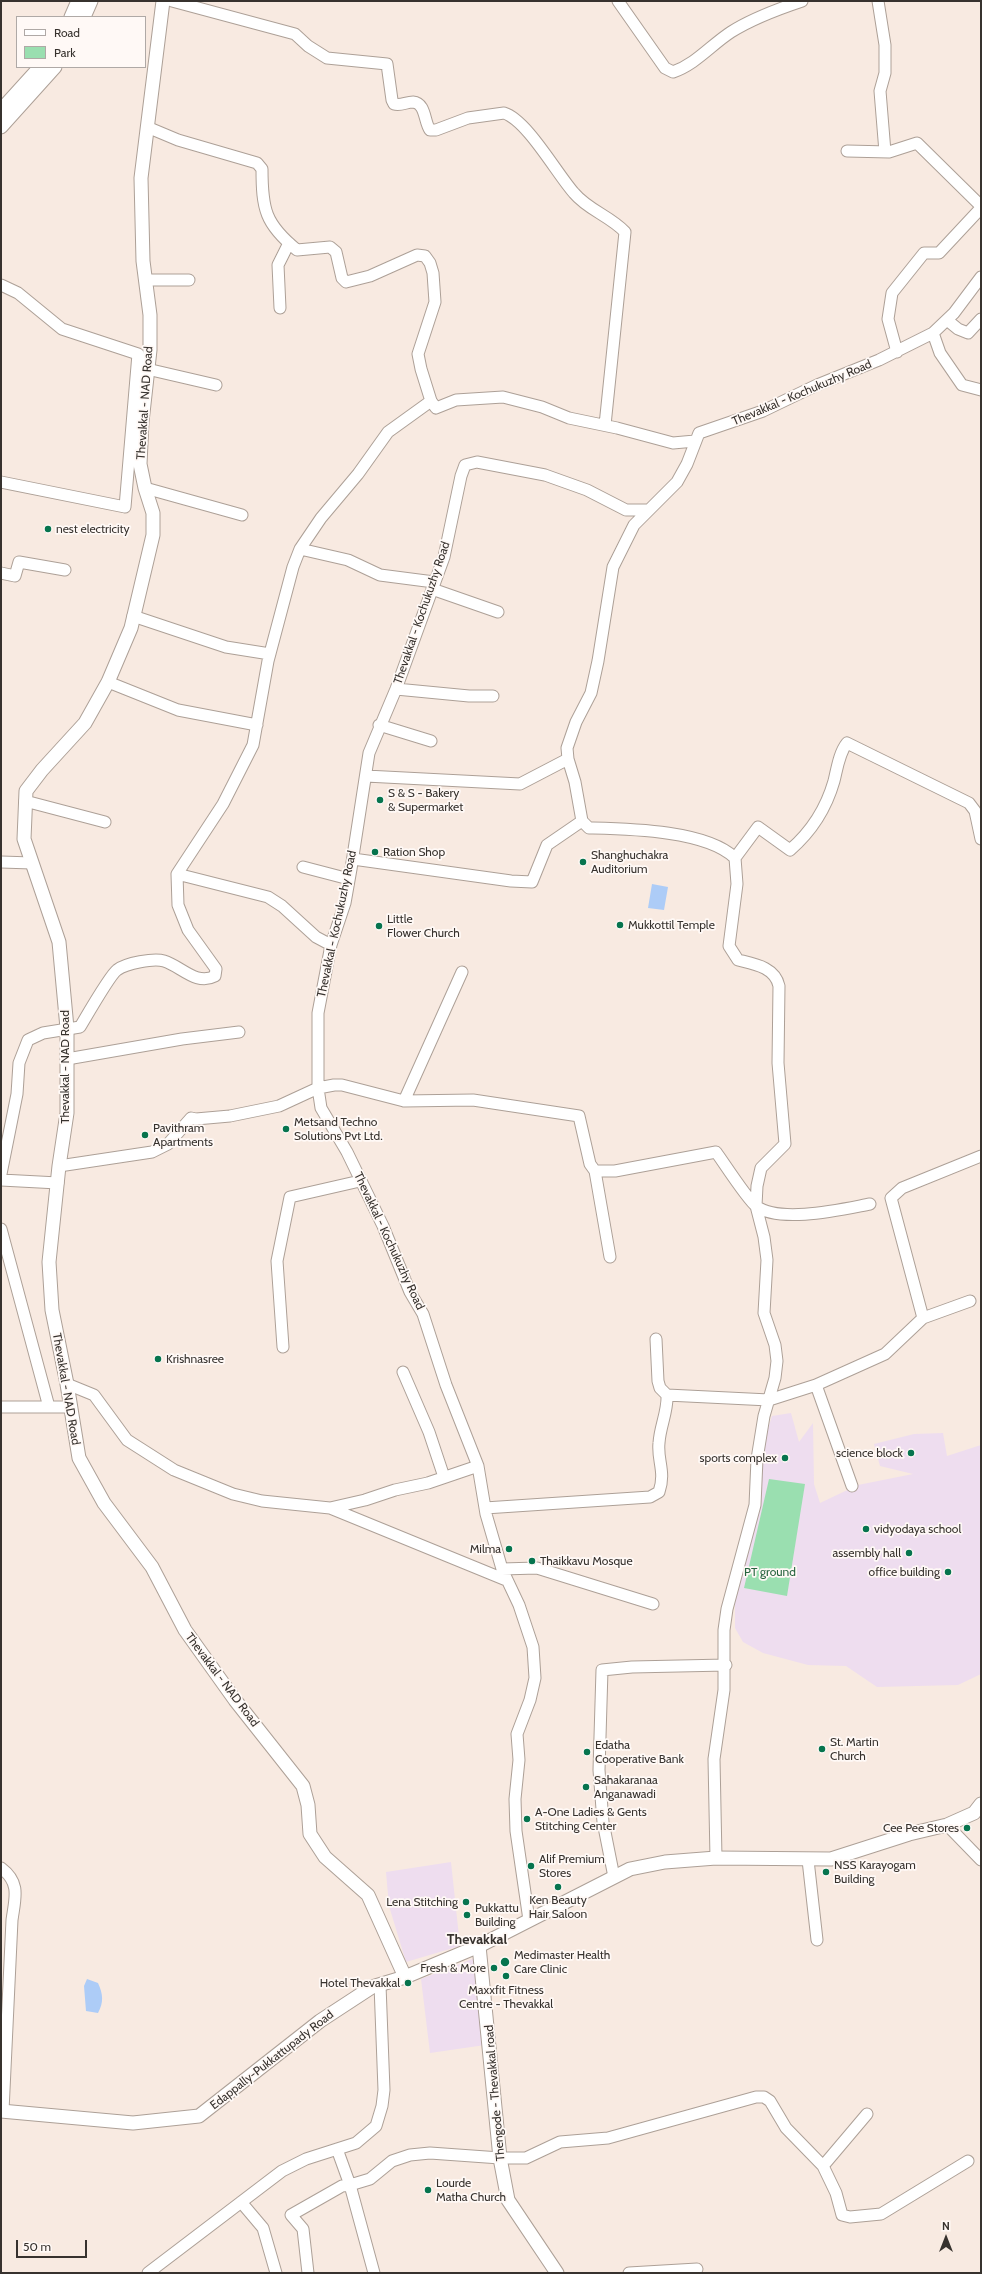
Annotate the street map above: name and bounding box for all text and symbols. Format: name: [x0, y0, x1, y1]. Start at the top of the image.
legend: [16, 16, 146, 68]
text: Road: [54, 25, 80, 40]
text: Park: [54, 45, 76, 60]
street label: Thevakkal - NAD Road: [134, 346, 156, 460]
street label: Thevakkal - Kochukuzhy Road: [730, 357, 874, 429]
place label: nest electricity: [56, 522, 130, 536]
marker: nest electricity: [43, 524, 53, 534]
street label: Thevakkal - Kochukuzhy Road: [391, 540, 453, 686]
place label: S & S - Bakery & Supermarket: [388, 786, 463, 814]
marker: S & S - Bakery & Supermarket: [375, 795, 385, 805]
place label: Ration Shop: [383, 845, 445, 859]
marker: Ration Shop: [370, 847, 380, 857]
place label: Shanghuchakra Auditorium: [591, 848, 668, 876]
street label: Thevakkal - Kochukuzhy Road: [314, 849, 360, 999]
marker: Shanghuchakra Auditorium: [578, 857, 588, 867]
place label: Little Flower Church: [387, 912, 460, 940]
place label: Mukkottil Temple: [628, 918, 715, 932]
marker: Mukkottil Temple: [615, 920, 625, 930]
marker: Little Flower Church: [374, 921, 384, 931]
street label: Thevakkal - NAD Road: [58, 1010, 72, 1124]
place label: Metsand Techno Solutions Pvt Ltd.: [294, 1115, 383, 1143]
place label: Pavithram Apartments: [153, 1121, 213, 1149]
marker: Metsand Techno Solutions Pvt Ltd.: [281, 1124, 291, 1134]
marker: Pavithram Apartments: [140, 1130, 150, 1140]
street label: Thevakkal - Kochukuzhy Road: [351, 1170, 427, 1312]
street label: Thevakkal - NAD Road: [49, 1332, 83, 1446]
place label: Krishnasree: [166, 1352, 224, 1366]
marker: Krishnasree: [153, 1354, 163, 1364]
place label: science block: [836, 1446, 903, 1460]
marker: science block: [906, 1448, 916, 1458]
place label: sports complex: [700, 1451, 777, 1465]
marker: sports complex: [780, 1453, 790, 1463]
place label: vidyodaya school: [874, 1522, 961, 1536]
marker: vidyodaya school: [861, 1524, 871, 1534]
place label: Milma: [470, 1542, 501, 1556]
marker: Milma: [504, 1544, 514, 1554]
place label: assembly hall: [833, 1546, 901, 1560]
marker: assembly hall: [904, 1548, 914, 1558]
place label: Thaikkavu Mosque: [540, 1554, 633, 1568]
marker: Thaikkavu Mosque: [527, 1556, 537, 1566]
park label: PT ground: [744, 1565, 796, 1579]
place label: office building: [869, 1565, 940, 1579]
marker: office building: [943, 1567, 953, 1577]
street label: Thevakkal - NAD Road: [182, 1630, 262, 1730]
place label: St. Martin Church: [830, 1735, 879, 1763]
place label: Edatha Cooperative Bank: [595, 1738, 684, 1766]
marker: St. Martin Church: [817, 1744, 827, 1754]
marker: Edatha Cooperative Bank: [582, 1747, 592, 1757]
place label: Sahakaranaa Anganawadi: [594, 1773, 658, 1801]
marker: Sahakaranaa Anganawadi: [581, 1782, 591, 1792]
place label: A-One Ladies & Gents Stitching Center: [535, 1805, 647, 1833]
marker: A-One Ladies & Gents Stitching Center: [522, 1814, 532, 1824]
place label: Cee Pee Stores: [883, 1821, 959, 1835]
marker: Cee Pee Stores: [962, 1823, 972, 1833]
place label: Alif Premium Stores: [539, 1852, 605, 1880]
place label: NSS Karayogam Building: [834, 1858, 916, 1886]
marker: Alif Premium Stores: [526, 1861, 536, 1871]
marker: NSS Karayogam Building: [821, 1867, 831, 1877]
marker: Ken Beauty Hair Saloon: [553, 1882, 563, 1892]
place label: Ken Beauty Hair Saloon: [529, 1893, 587, 1921]
place label: Lena Stitching: [386, 1895, 458, 1909]
marker: Lena Stitching: [461, 1897, 471, 1907]
place label: Pukkattu Building: [475, 1901, 519, 1929]
marker: Pukkattu Building: [462, 1910, 472, 1920]
district label: Thevakkal: [447, 1932, 507, 1948]
place label: Medimaster Health Care Clinic: [514, 1948, 610, 1976]
marker: Medimaster Health Care Clinic: [499, 1956, 511, 1968]
place label: Fresh & More: [420, 1961, 486, 1975]
marker: Fresh & More: [489, 1963, 499, 1973]
marker: Maxxfit Fitness Centre - Thevakkal: [501, 1971, 511, 1981]
place label: Hotel Thevakkal: [320, 1976, 400, 1990]
marker: Hotel Thevakkal: [403, 1978, 413, 1988]
place label: Maxxfit Fitness Centre - Thevakkal: [459, 1983, 553, 2011]
street label: Edappally-Pukkattupady Road: [208, 2007, 336, 2113]
street label: Thengode - Thevakkal road: [482, 2024, 508, 2162]
place label: Lourde Matha Church: [436, 2176, 506, 2204]
marker: Lourde Matha Church: [423, 2185, 433, 2195]
north arrow: [926, 2218, 966, 2258]
text: N: [942, 2219, 950, 2233]
scale bar: [18, 2232, 89, 2258]
text: 50 m: [23, 2239, 51, 2254]

